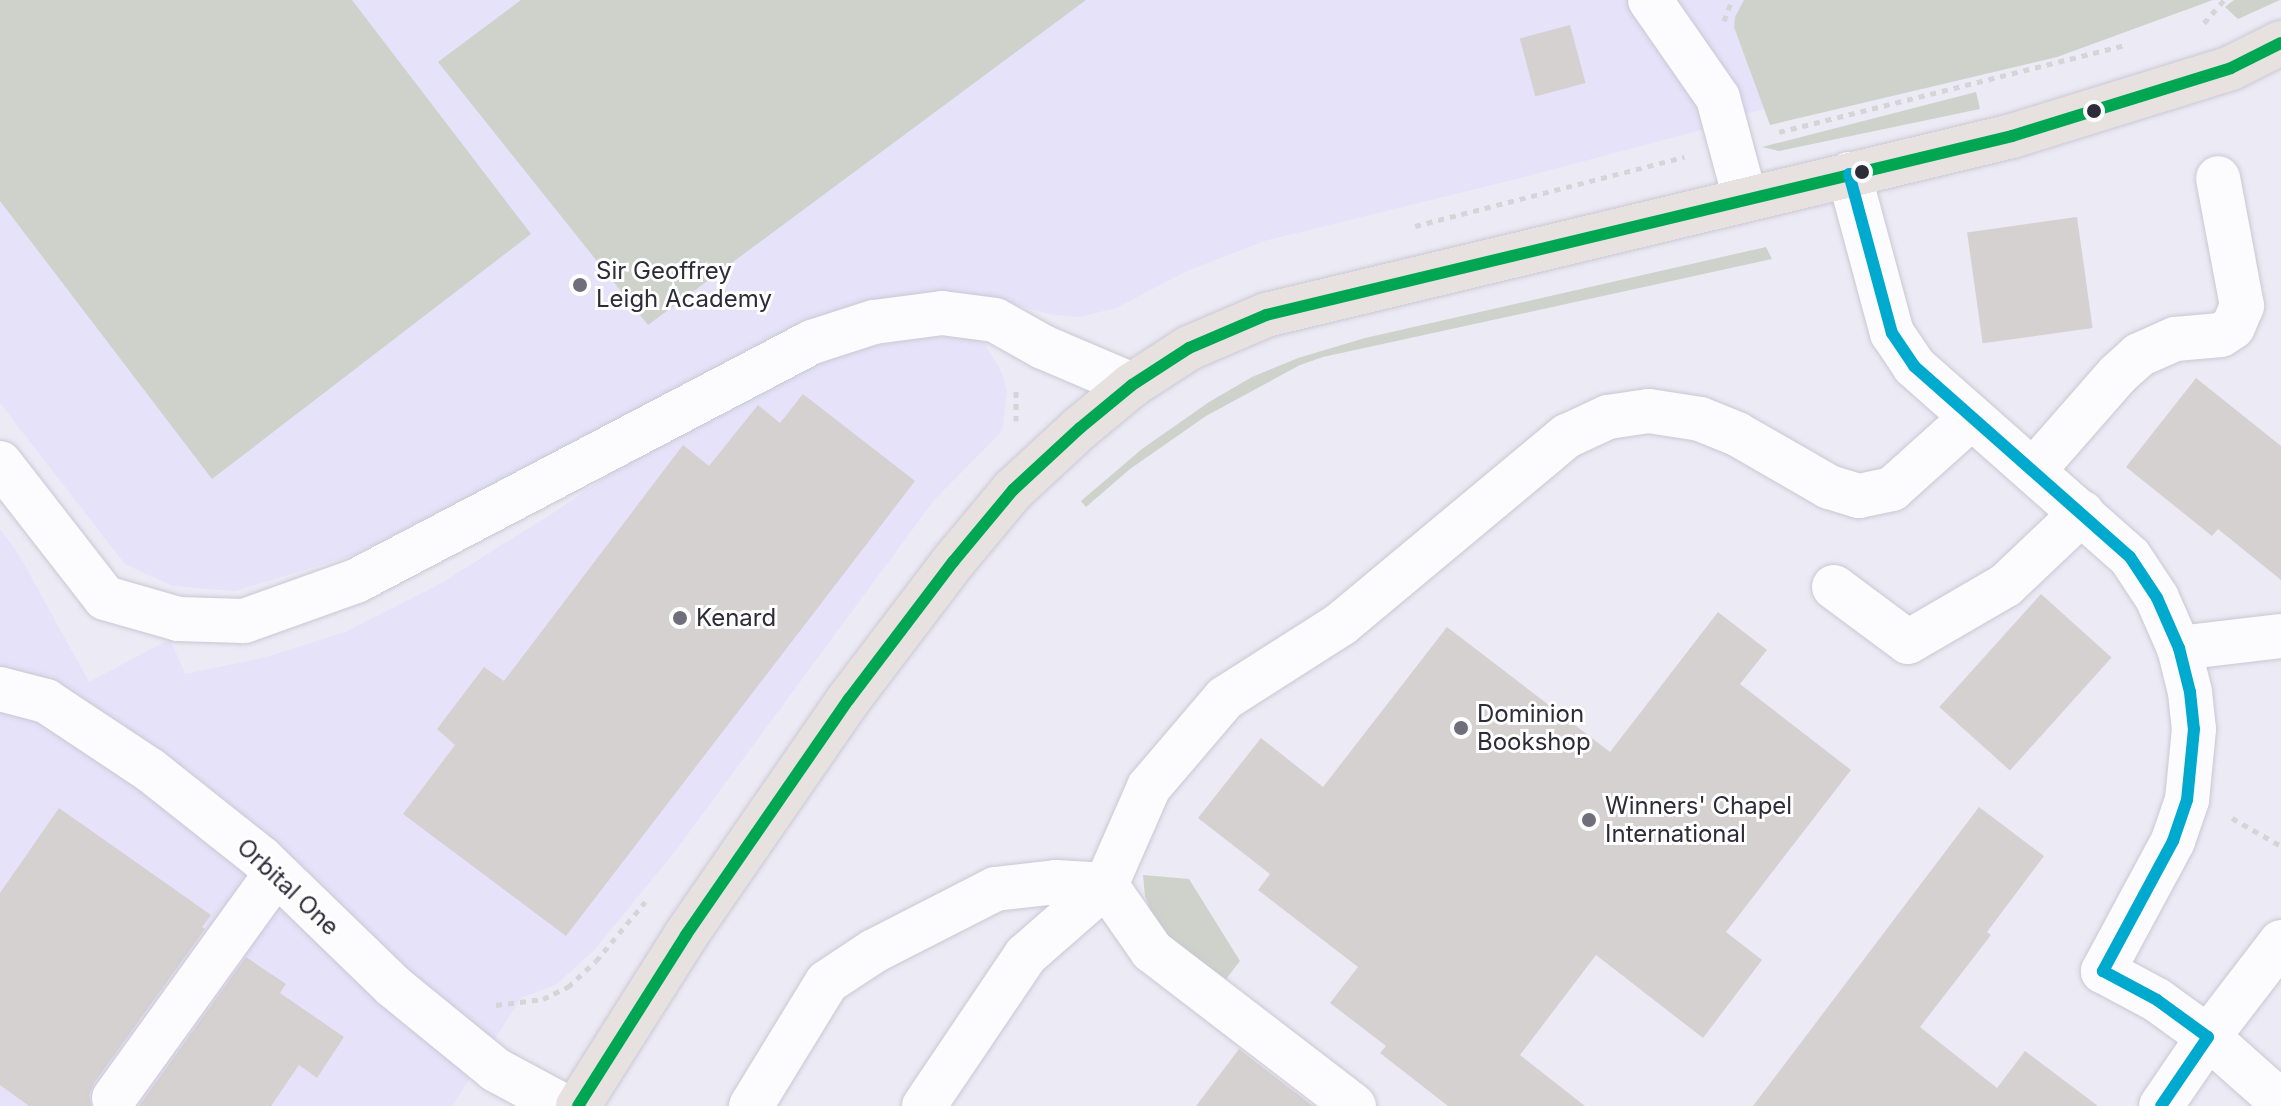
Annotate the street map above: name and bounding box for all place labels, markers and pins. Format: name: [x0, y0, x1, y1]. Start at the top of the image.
unlabelled marker: [2086, 103, 2102, 119]
unlabelled marker: [1854, 164, 1870, 180]
place label: Sir Geoffrey Leigh Academy: [596, 257, 772, 313]
marker: Sir Geoffrey Leigh Academy: [571, 276, 589, 294]
place label: Kenard: [696, 604, 776, 632]
marker: Kenard: [671, 609, 689, 627]
place label: Dominion Bookshop: [1477, 700, 1591, 756]
marker: Dominion Bookshop: [1452, 719, 1470, 737]
place label: Winners' Chapel International: [1605, 792, 1792, 848]
marker: Winners' Chapel International: [1580, 811, 1598, 829]

